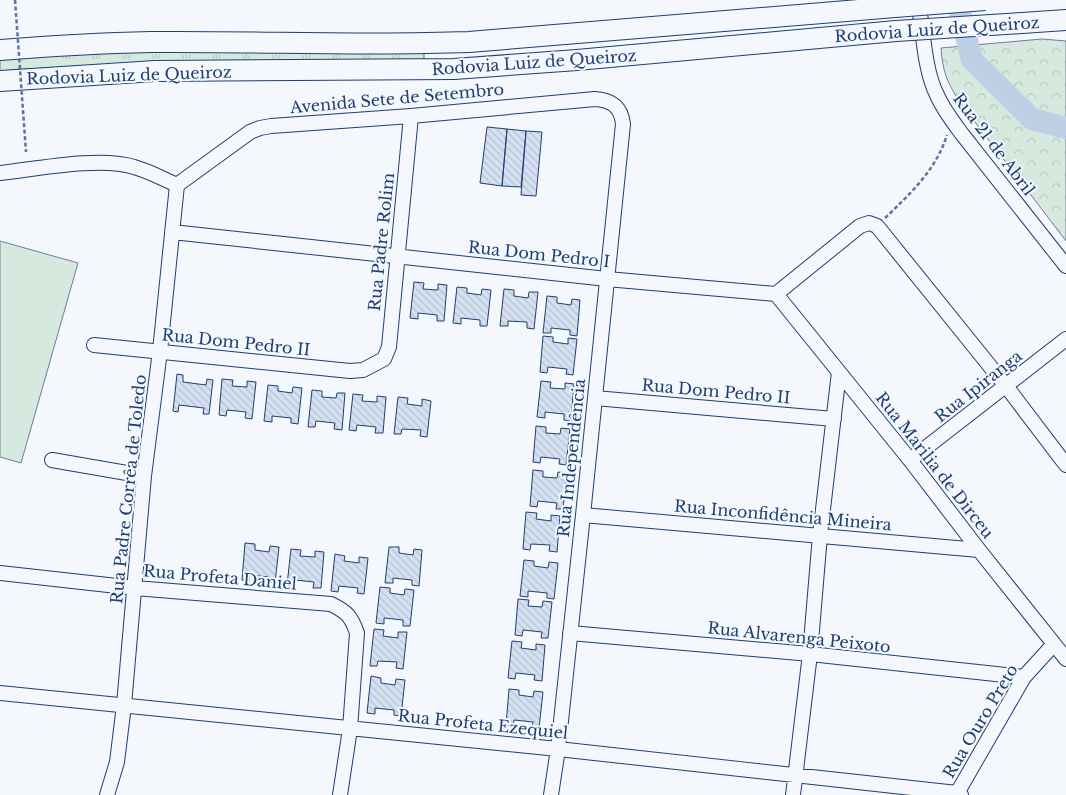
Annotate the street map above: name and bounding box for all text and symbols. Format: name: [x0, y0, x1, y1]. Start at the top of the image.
street label: Rodovia Luiz de Queiroz: [834, 12, 1040, 46]
street label: Rodovia Luiz de Queiroz: [431, 45, 637, 79]
street label: Rodovia Luiz de Queiroz: [26, 61, 232, 89]
street label: Avenida Sete de Setembro: [288, 79, 505, 117]
street label: Rua 21 de Abril: [949, 89, 1039, 199]
street label: Rua Padre Rolim: [364, 172, 398, 312]
street label: Rua Dom Pedro I: [467, 237, 611, 271]
street label: Rua Dom Pedro II: [161, 324, 311, 360]
street label: Rua Ipiranga: [930, 346, 1026, 426]
street label: Rua Padre Corrêa de Toledo: [106, 373, 150, 605]
street label: Rua Dom Pedro II: [641, 375, 791, 407]
street label: Rua Independência: [553, 378, 589, 538]
street label: Rua Marilia de Dirceu: [872, 388, 998, 542]
street label: Rua Inconfidência Mineira: [673, 496, 893, 534]
street label: Rua Profeta Daniel: [142, 560, 298, 594]
street label: Rua Alvarenga Peixoto: [706, 617, 892, 657]
street label: Rua Ouro Preto: [938, 661, 1022, 781]
street label: Rua Profeta Ezequiel: [397, 705, 569, 743]

